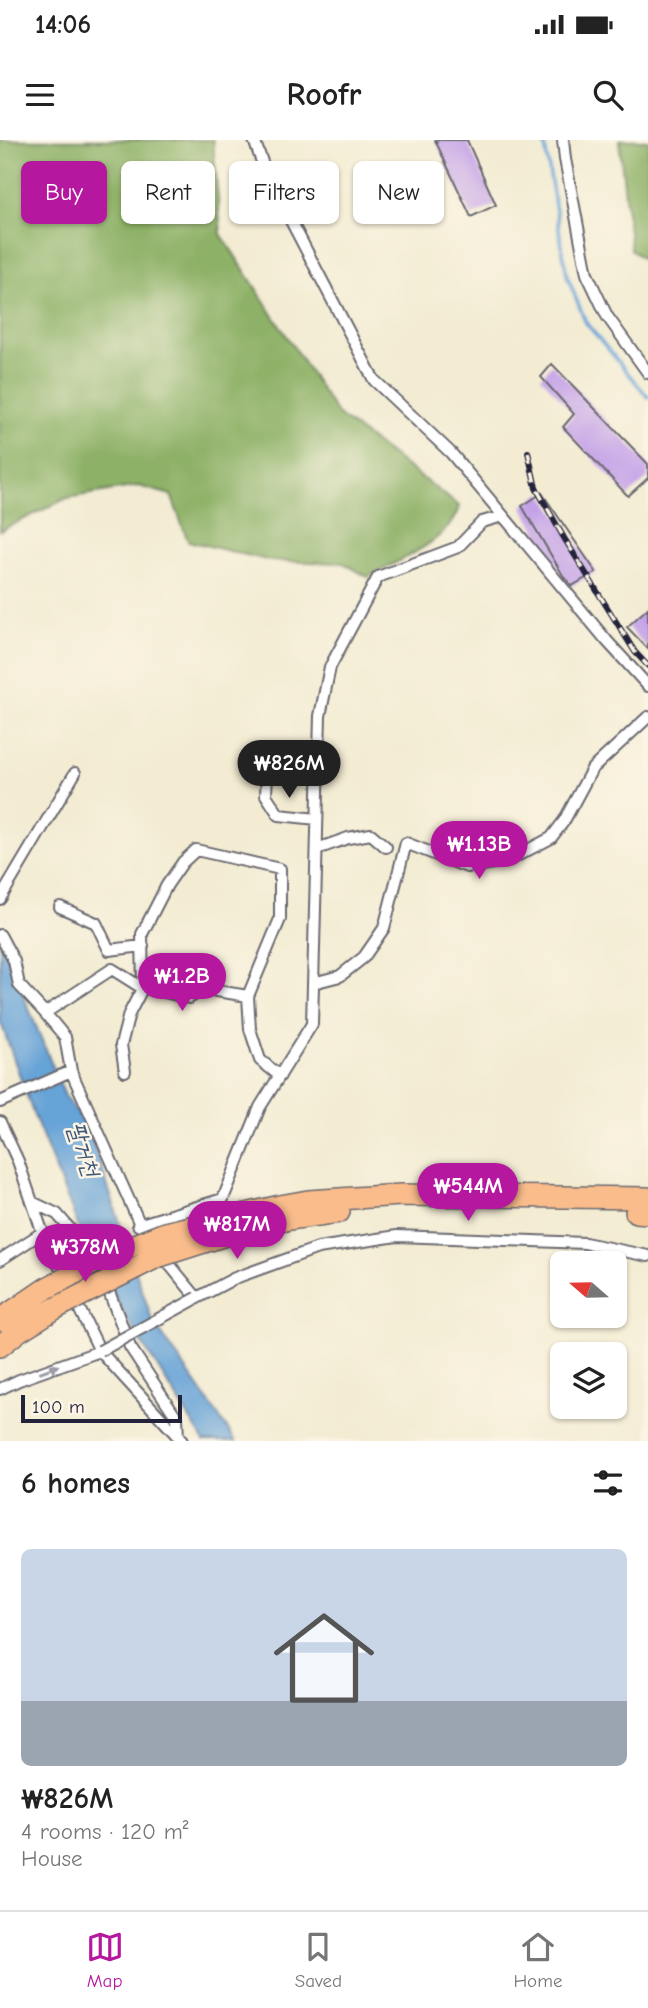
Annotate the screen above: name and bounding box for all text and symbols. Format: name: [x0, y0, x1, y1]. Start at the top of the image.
text: 14:06: [35, 10, 91, 40]
icon: menu: [21, 76, 59, 114]
text: Roofr: [287, 76, 361, 113]
icon: search: [589, 76, 627, 114]
chip: Buy: [21, 161, 107, 224]
chip: Rent: [121, 161, 215, 224]
chip: Filters: [229, 161, 339, 224]
chip: New: [353, 161, 444, 224]
pin: ₩826M: [240, 740, 338, 800]
text: ₩826M: [254, 749, 324, 776]
pin: ₩1.13B: [422, 822, 536, 881]
text: ₩1.13B: [447, 830, 511, 857]
pin: ₩1.2B: [133, 954, 231, 1013]
text: ₩1.2B: [154, 962, 210, 989]
water label: 팔거천: [62, 1119, 106, 1182]
pin: ₩544M: [419, 1164, 517, 1223]
text: ₩544M: [433, 1172, 503, 1199]
pin: ₩817M: [188, 1202, 286, 1261]
text: ₩817M: [204, 1210, 270, 1237]
pin: ₩378M: [36, 1224, 134, 1284]
text: ₩378M: [51, 1233, 119, 1260]
north arrow: [550, 1251, 626, 1328]
map controls: [550, 1251, 627, 1419]
button: layers: [550, 1342, 627, 1419]
one-way arrow: [39, 1363, 60, 1374]
scale bar: [21, 1392, 182, 1424]
text: 100 m: [32, 1396, 85, 1418]
icon: filters: [589, 1464, 627, 1502]
text: 6 homes: [21, 1466, 130, 1501]
icon: home: [261, 1595, 387, 1721]
text: ₩826M: [21, 1781, 114, 1816]
text: 4 rooms · 120 m²: [21, 1818, 188, 1845]
text: House: [21, 1845, 83, 1872]
tab: Map: [86, 1928, 124, 1992]
tab: Saved: [295, 1928, 342, 1992]
tab: Home: [513, 1928, 562, 1992]

